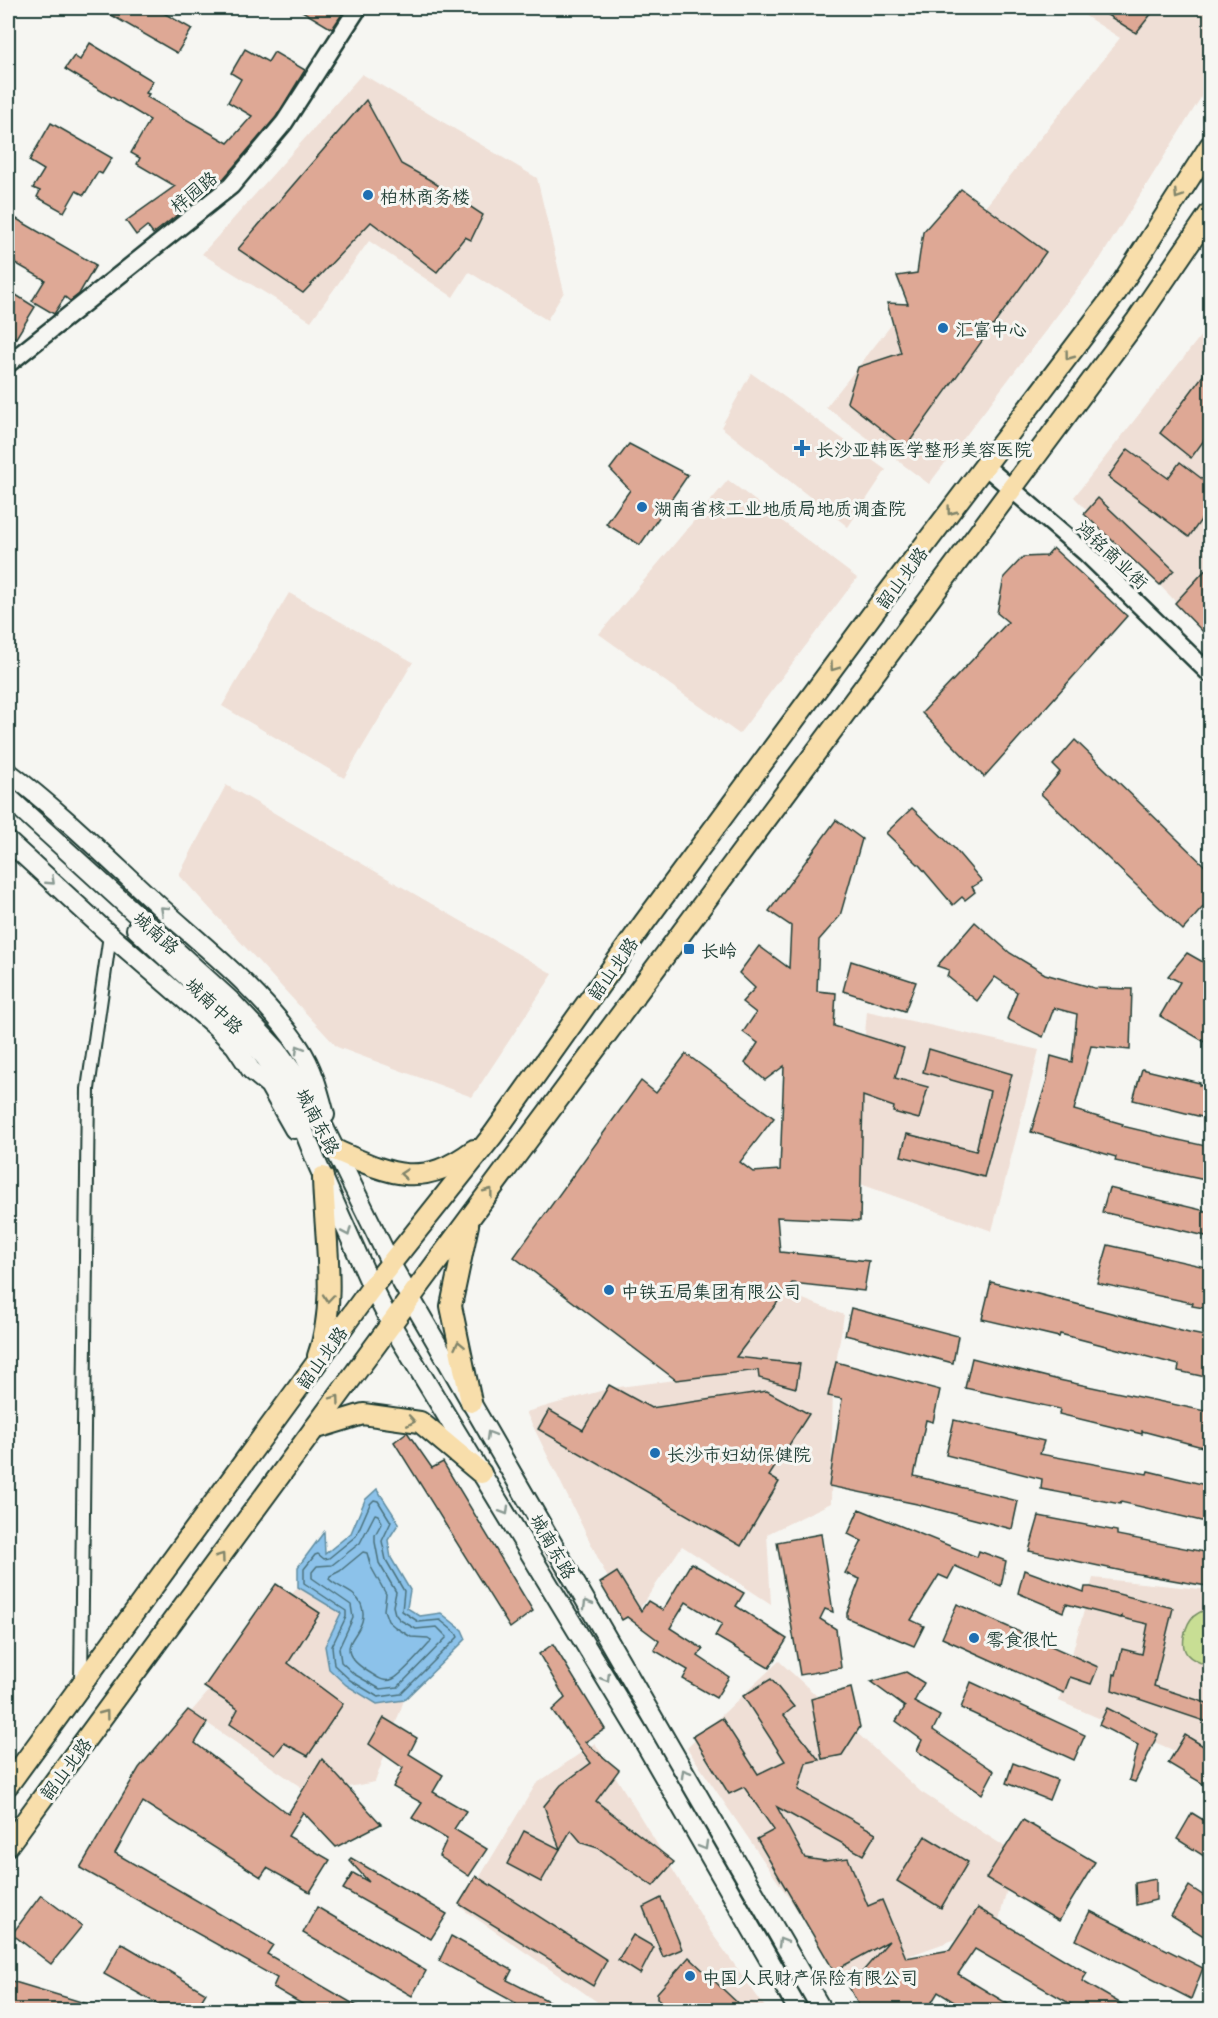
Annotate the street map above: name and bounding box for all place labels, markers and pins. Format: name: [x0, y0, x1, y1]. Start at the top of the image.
place label: 柏林商务楼: [380, 182, 470, 209]
marker: 柏林商务楼: [361, 188, 375, 202]
place label: 汇富中心: [955, 315, 1027, 342]
marker: 汇富中心: [936, 321, 950, 335]
place label: 长沙亚韩医学整形美容医院: [816, 435, 1032, 462]
marker: 长沙亚韩医学整形美容医院: [793, 439, 811, 457]
place label: 湖南省核工业地质局地质调查院: [654, 494, 906, 521]
marker: 湖南省核工业地质局地质调查院: [635, 500, 649, 514]
place label: 长岭: [701, 936, 737, 963]
marker: 长岭: [682, 942, 696, 956]
place label: 中铁五局集团有限公司: [621, 1277, 801, 1304]
marker: 中铁五局集团有限公司: [602, 1283, 616, 1297]
place label: 长沙市妇幼保健院: [667, 1440, 811, 1467]
marker: 长沙市妇幼保健院: [648, 1446, 662, 1460]
place label: 零食很忙: [986, 1625, 1058, 1652]
marker: 零食很忙: [967, 1631, 981, 1645]
place label: 中国人民财产保险有限公司: [702, 1963, 918, 1990]
marker: 中国人民财产保险有限公司: [683, 1969, 697, 1983]

